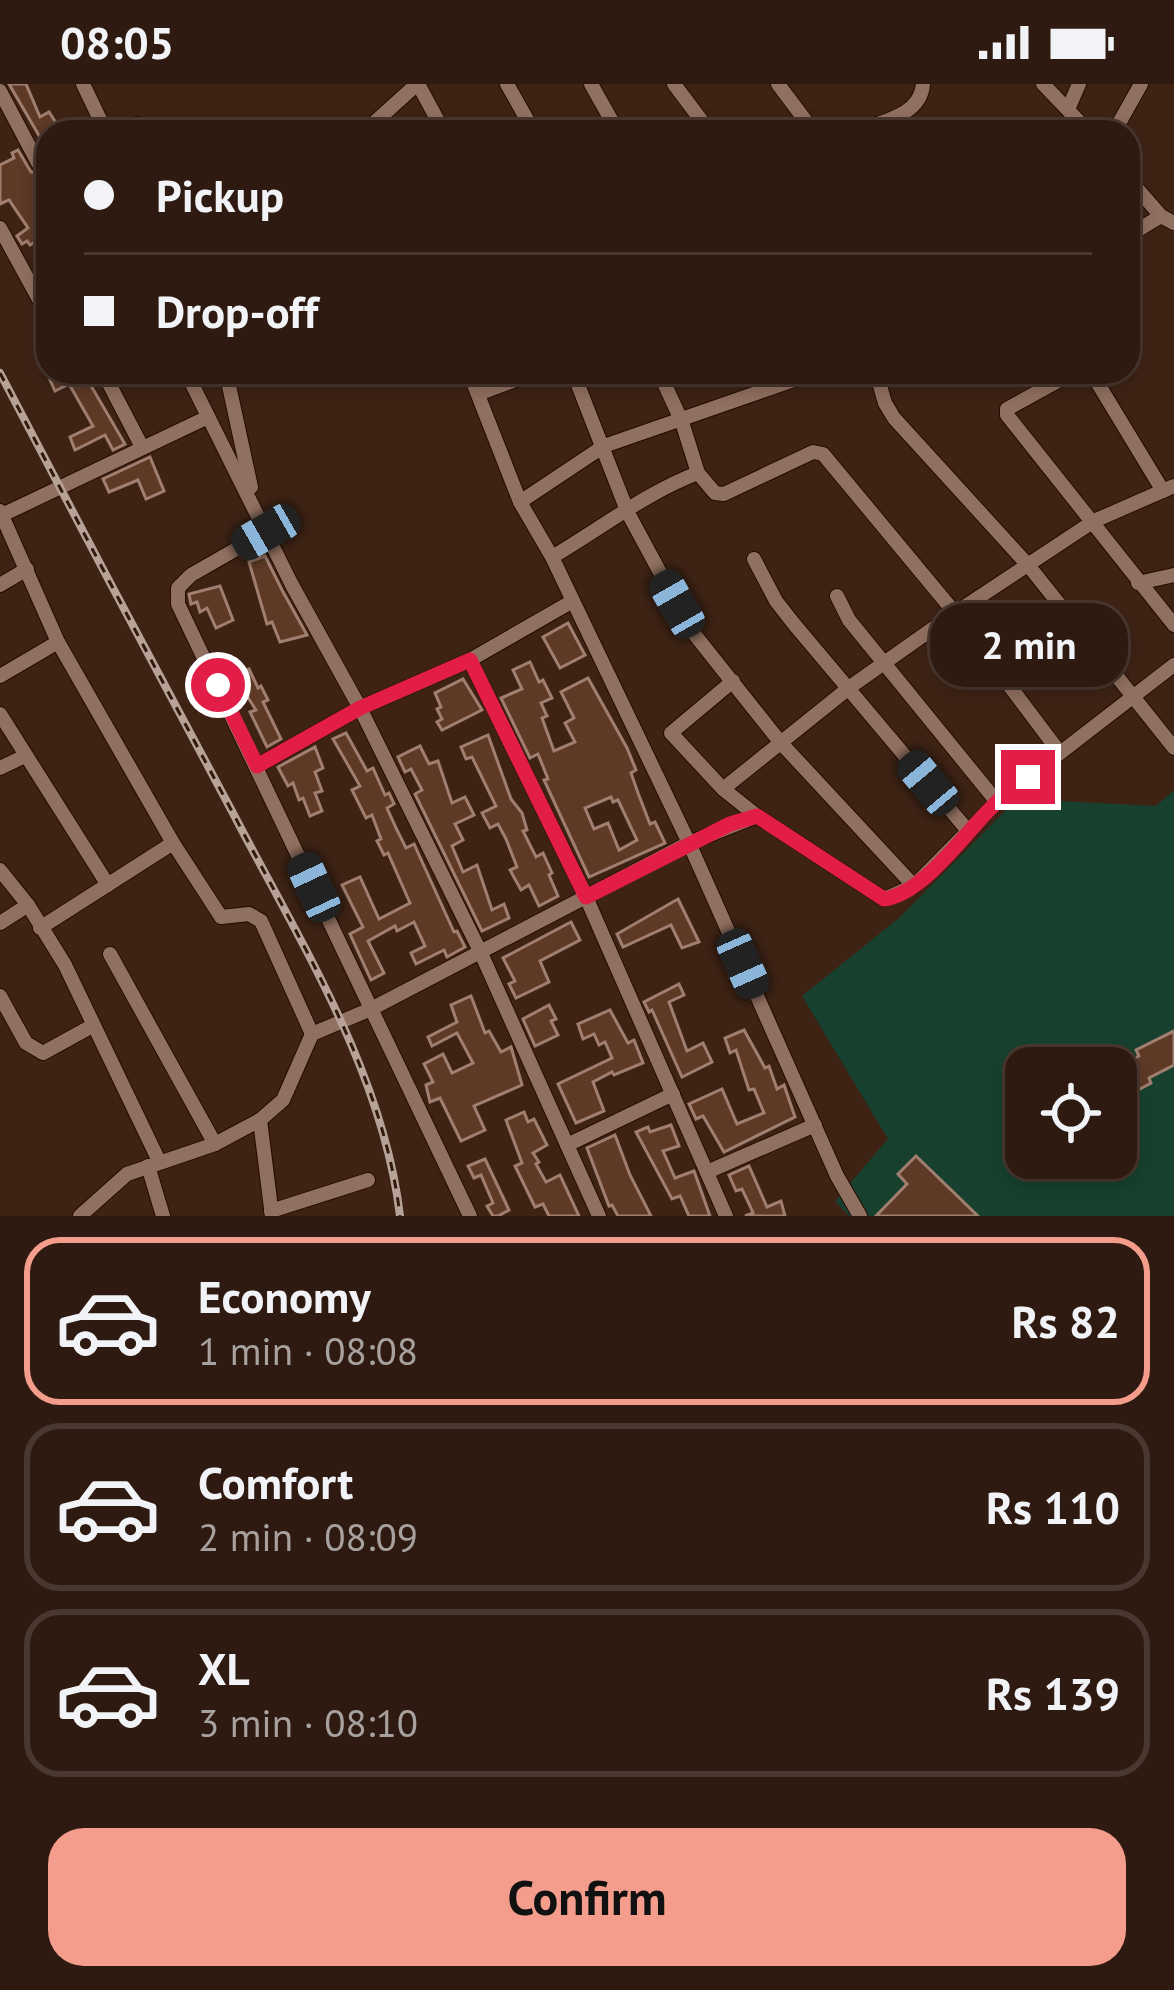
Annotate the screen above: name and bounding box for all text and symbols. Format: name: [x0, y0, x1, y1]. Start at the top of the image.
text: 08:05: [60, 13, 174, 71]
text: Pickup: [156, 166, 284, 224]
text: Drop-off: [156, 282, 318, 340]
car: [226, 498, 306, 566]
car: [643, 564, 711, 644]
callout: 2 min: [929, 603, 1127, 687]
text: 2 min: [981, 619, 1077, 670]
route start: [191, 658, 245, 712]
car: [891, 744, 965, 822]
route end: [1001, 750, 1055, 804]
car: [282, 847, 346, 927]
car: [712, 924, 774, 1004]
map controls: [1005, 1047, 1137, 1179]
button: locate: [1005, 1047, 1137, 1179]
icon: car: [54, 1267, 162, 1375]
text: Economy: [198, 1267, 371, 1325]
text: Rs 82: [1012, 1292, 1120, 1350]
text: 1 min · 08:08: [198, 1325, 418, 1376]
icon: car: [54, 1453, 162, 1561]
text: Comfort: [198, 1453, 353, 1511]
text: Rs 110: [986, 1478, 1120, 1536]
text: 2 min · 08:09: [198, 1511, 418, 1562]
icon: car: [54, 1639, 162, 1747]
text: XL: [198, 1639, 250, 1697]
text: Rs 139: [986, 1664, 1120, 1722]
text: 3 min · 08:10: [198, 1697, 418, 1748]
button: Confirm: [48, 1828, 1126, 1966]

